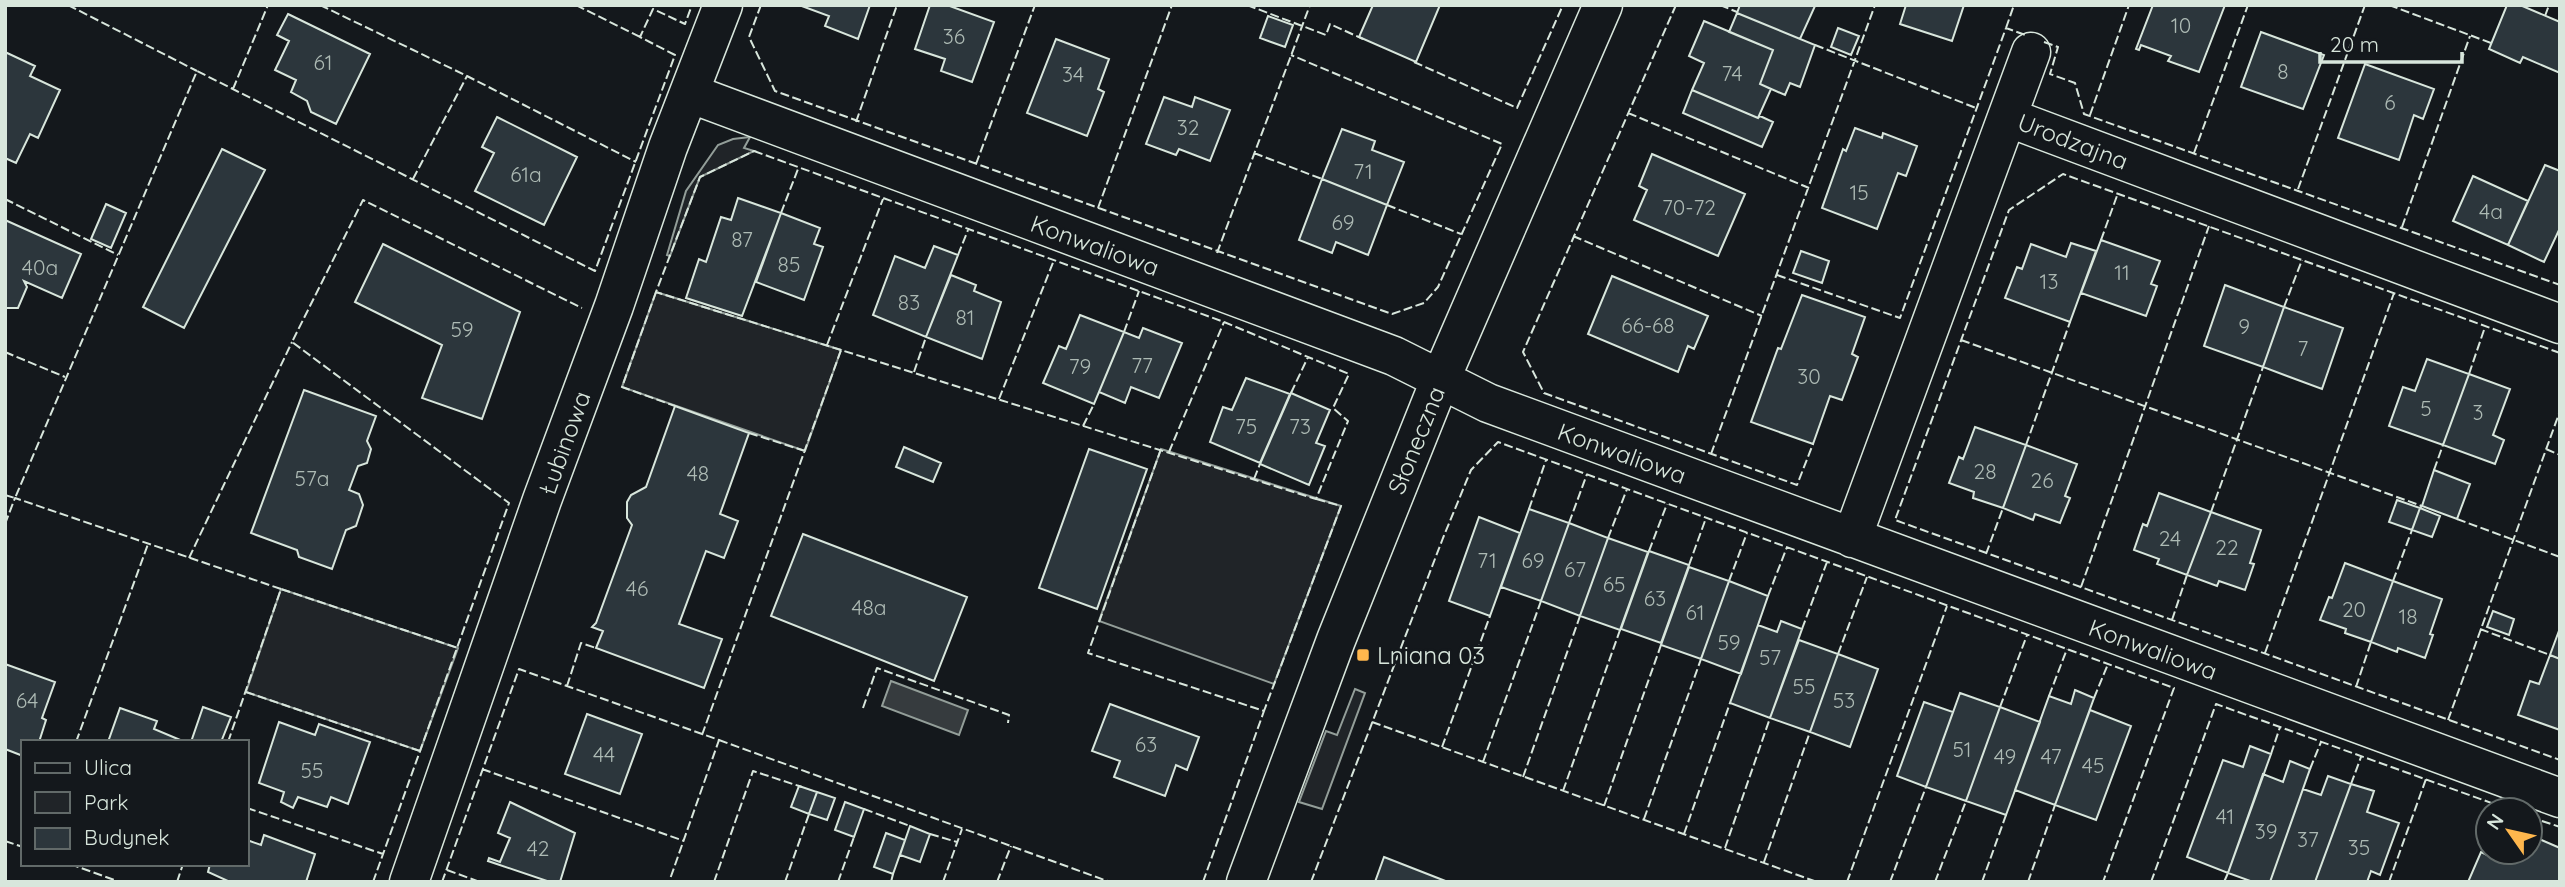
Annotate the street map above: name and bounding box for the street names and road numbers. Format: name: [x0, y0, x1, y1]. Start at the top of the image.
street label: Urodzajna: [2014, 106, 2132, 176]
street label: Konwaliowa: [1027, 208, 1163, 282]
street label: Słoneczna: [1381, 382, 1451, 498]
street label: Łubinowa: [531, 387, 597, 499]
street label: Konwaliowa: [1554, 416, 1690, 490]
street label: Konwaliowa: [2085, 612, 2221, 686]

